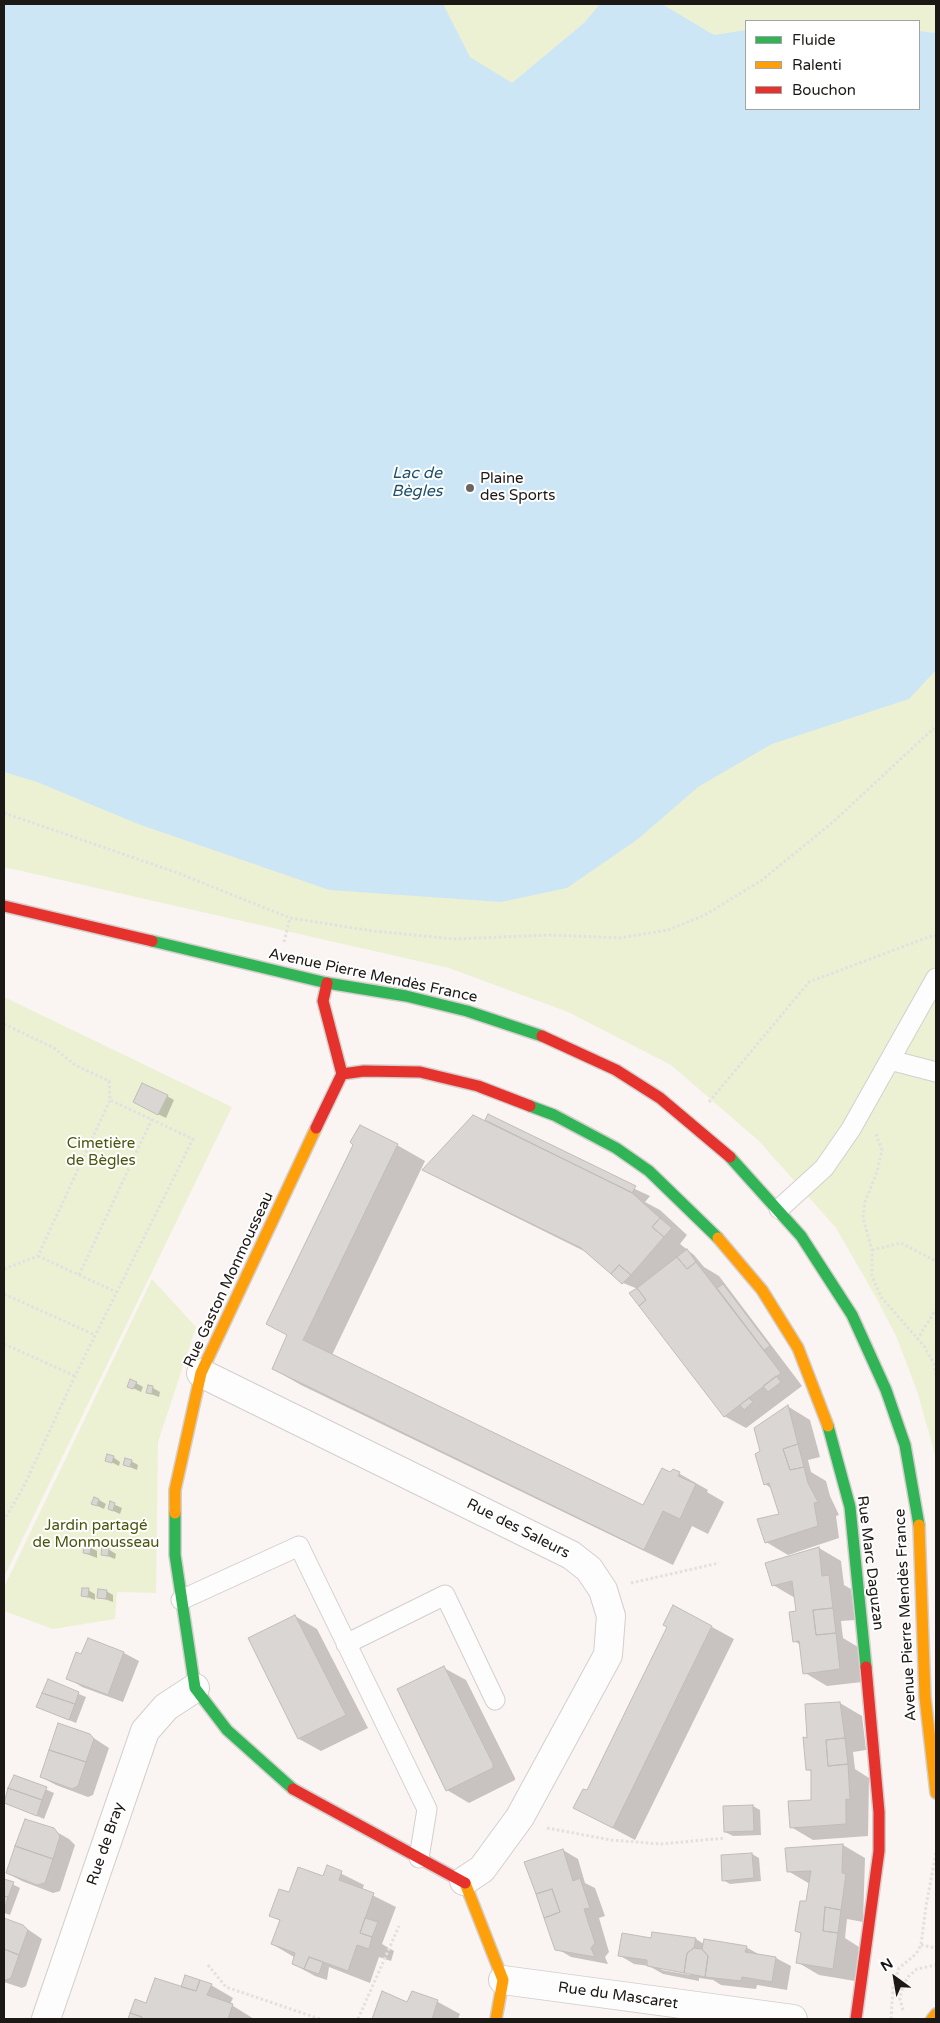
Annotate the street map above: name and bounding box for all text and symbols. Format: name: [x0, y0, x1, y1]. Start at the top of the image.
legend: [745, 20, 920, 110]
text: Fluide: [792, 31, 836, 49]
text: Ralenti: [792, 56, 842, 74]
text: Bouchon: [792, 81, 856, 99]
water label: Lac de Bègles: [392, 464, 442, 502]
place label: Plaine des Sports: [480, 470, 555, 505]
marker: Plaine des Sports: [464, 482, 476, 494]
street label: Avenue Pierre Mendès France: [267, 945, 479, 1007]
park label: Cimetière de Bègles: [66, 1135, 136, 1170]
street label: Rue Gaston Monmousseau: [180, 1189, 278, 1371]
street label: Rue des Saleurs: [463, 1495, 573, 1563]
street label: Rue Marc Daguzan: [853, 1495, 887, 1631]
street label: Avenue Pierre Mendès France: [891, 1508, 921, 1722]
park label: Jardin partagé de Monmousseau: [33, 1517, 159, 1552]
street label: Rue de Bray: [83, 1800, 129, 1888]
north arrow: [870, 1953, 920, 2003]
text: N: [878, 1955, 896, 1975]
street label: Rue du Mascaret: [557, 1979, 679, 2013]

